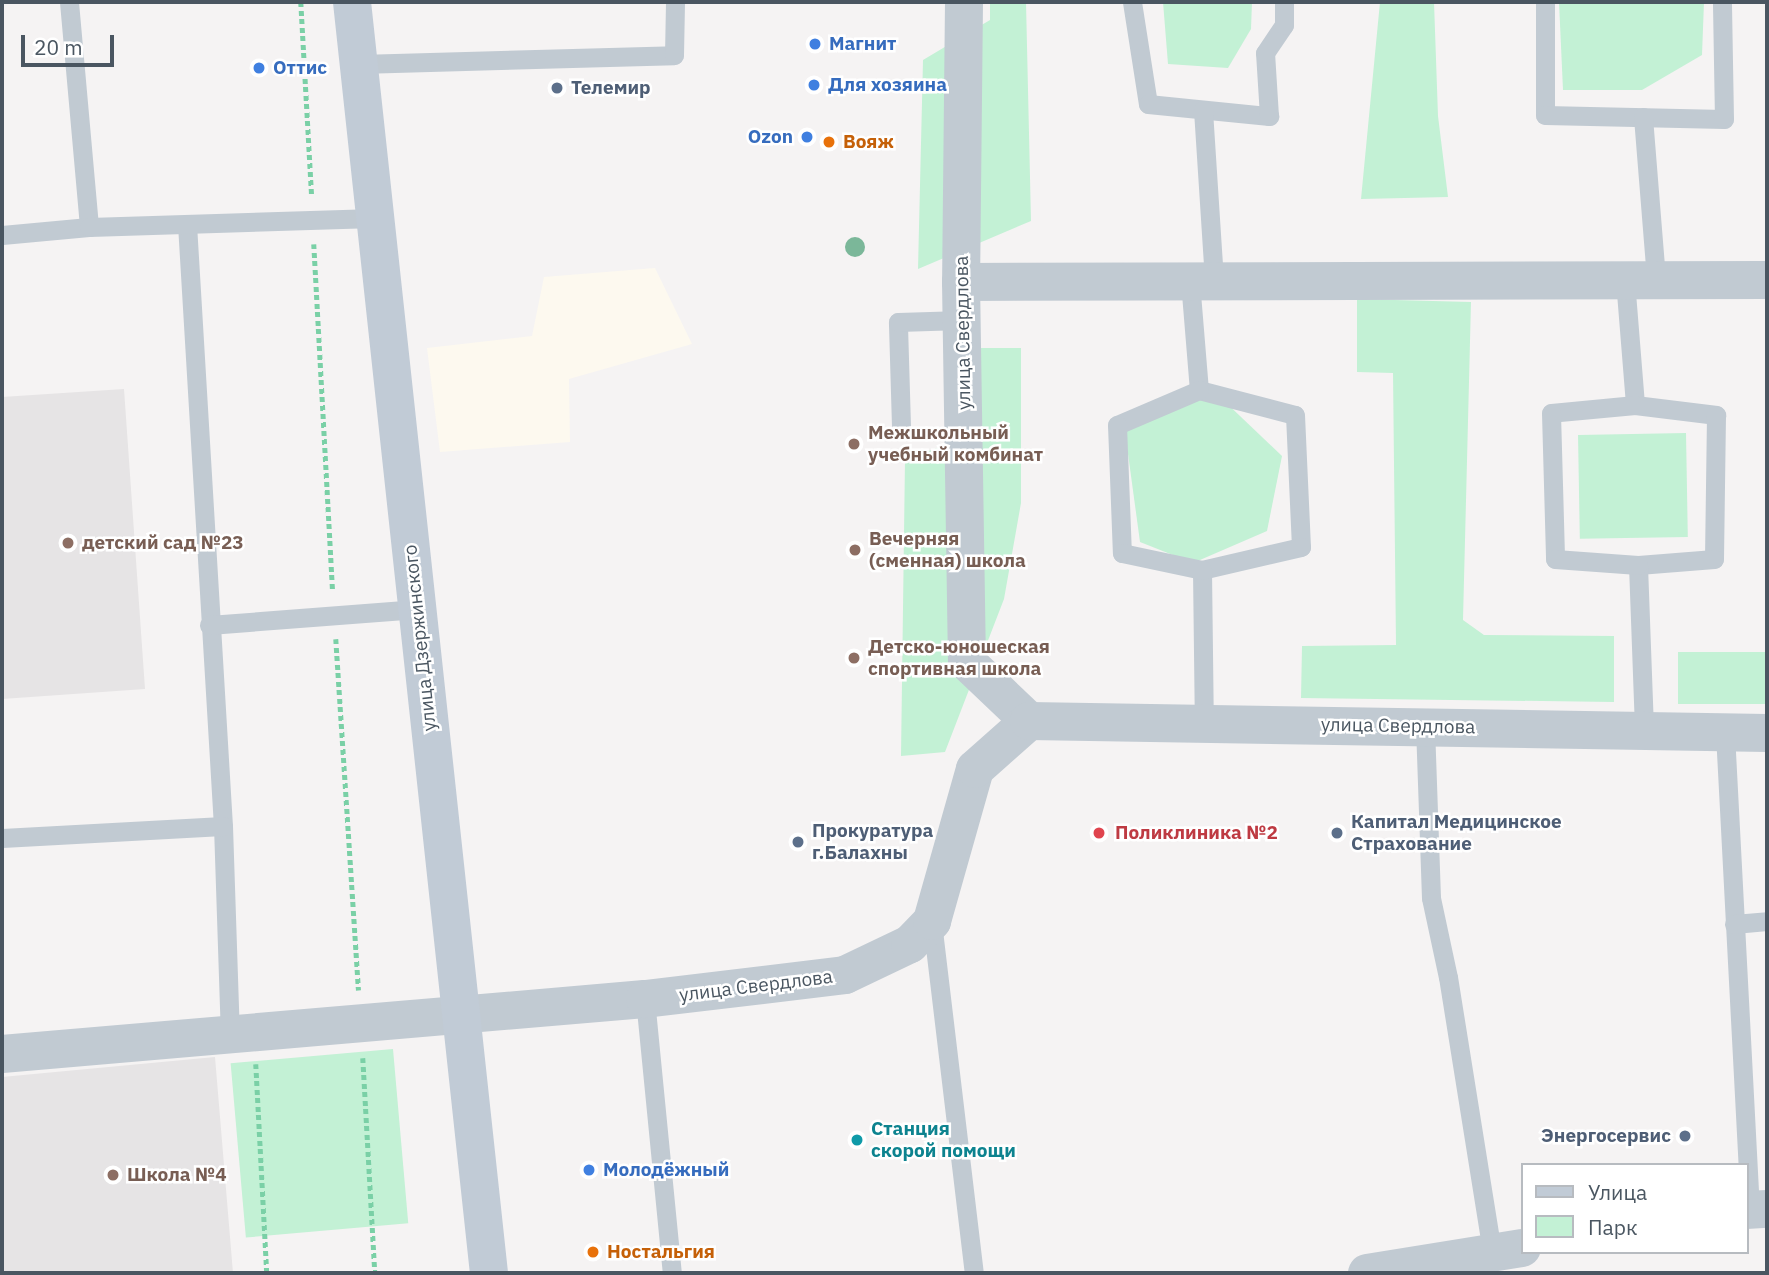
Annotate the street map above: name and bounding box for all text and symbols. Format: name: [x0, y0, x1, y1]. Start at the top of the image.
scale bar: [24, 21, 117, 65]
text: 20 m: [34, 33, 83, 61]
place label: Магнит: [829, 33, 896, 55]
marker: Магнит: [807, 36, 823, 52]
place label: Оттис: [273, 57, 327, 79]
marker: Оттис: [251, 60, 267, 76]
place label: Для хозяина: [828, 74, 947, 96]
place label: Телемир: [571, 77, 651, 99]
marker: Для хозяина: [806, 77, 822, 93]
marker: Телемир: [549, 80, 565, 96]
place label: Ozon: [748, 126, 793, 148]
marker: Ozon: [799, 129, 815, 145]
place label: Вояж: [843, 131, 894, 153]
marker: Вояж: [821, 134, 837, 150]
street label: улица Свердлова: [950, 256, 976, 410]
place label: Межшкольный учебный комбинат: [868, 422, 1043, 466]
marker: Межшкольный учебный комбинат: [846, 436, 862, 452]
place label: Вечерняя (сменная) школа: [869, 528, 1026, 572]
place label: детский сад №23: [82, 532, 244, 554]
marker: детский сад №23: [60, 535, 76, 551]
marker: Вечерняя (сменная) школа: [847, 542, 863, 558]
street label: улица Дзержинского: [399, 544, 441, 732]
place label: Детско-юношеская спортивная школа: [868, 636, 1050, 680]
marker: Детско-юношеская спортивная школа: [846, 650, 862, 666]
street label: улица Свердлова: [1321, 713, 1475, 739]
place label: Капитал Медицинское Страхование: [1351, 811, 1562, 855]
place label: Прокуратура г.Балахны: [812, 820, 933, 864]
place label: Поликлиника №2: [1115, 822, 1278, 844]
marker: Поликлиника №2: [1089, 823, 1109, 843]
marker: Капитал Медицинское Страхование: [1329, 825, 1345, 841]
marker: Прокуратура г.Балахны: [790, 834, 806, 850]
street label: улица Свердлова: [678, 965, 834, 1007]
place label: Станция скорой помощи: [871, 1118, 1016, 1162]
place label: Энергосервис: [1541, 1125, 1671, 1147]
marker: Энергосервис: [1677, 1128, 1693, 1144]
marker: Станция скорой помощи: [849, 1132, 865, 1148]
place label: Молодёжный: [603, 1159, 729, 1181]
marker: Молодёжный: [581, 1162, 597, 1178]
legend: [1520, 1163, 1748, 1254]
place label: Школа №4: [127, 1164, 227, 1186]
marker: Школа №4: [105, 1167, 121, 1183]
text: Улица: [1588, 1178, 1647, 1206]
text: Парк: [1588, 1213, 1638, 1241]
place label: Ностальгия: [607, 1241, 715, 1263]
marker: Ностальгия: [585, 1244, 601, 1260]

